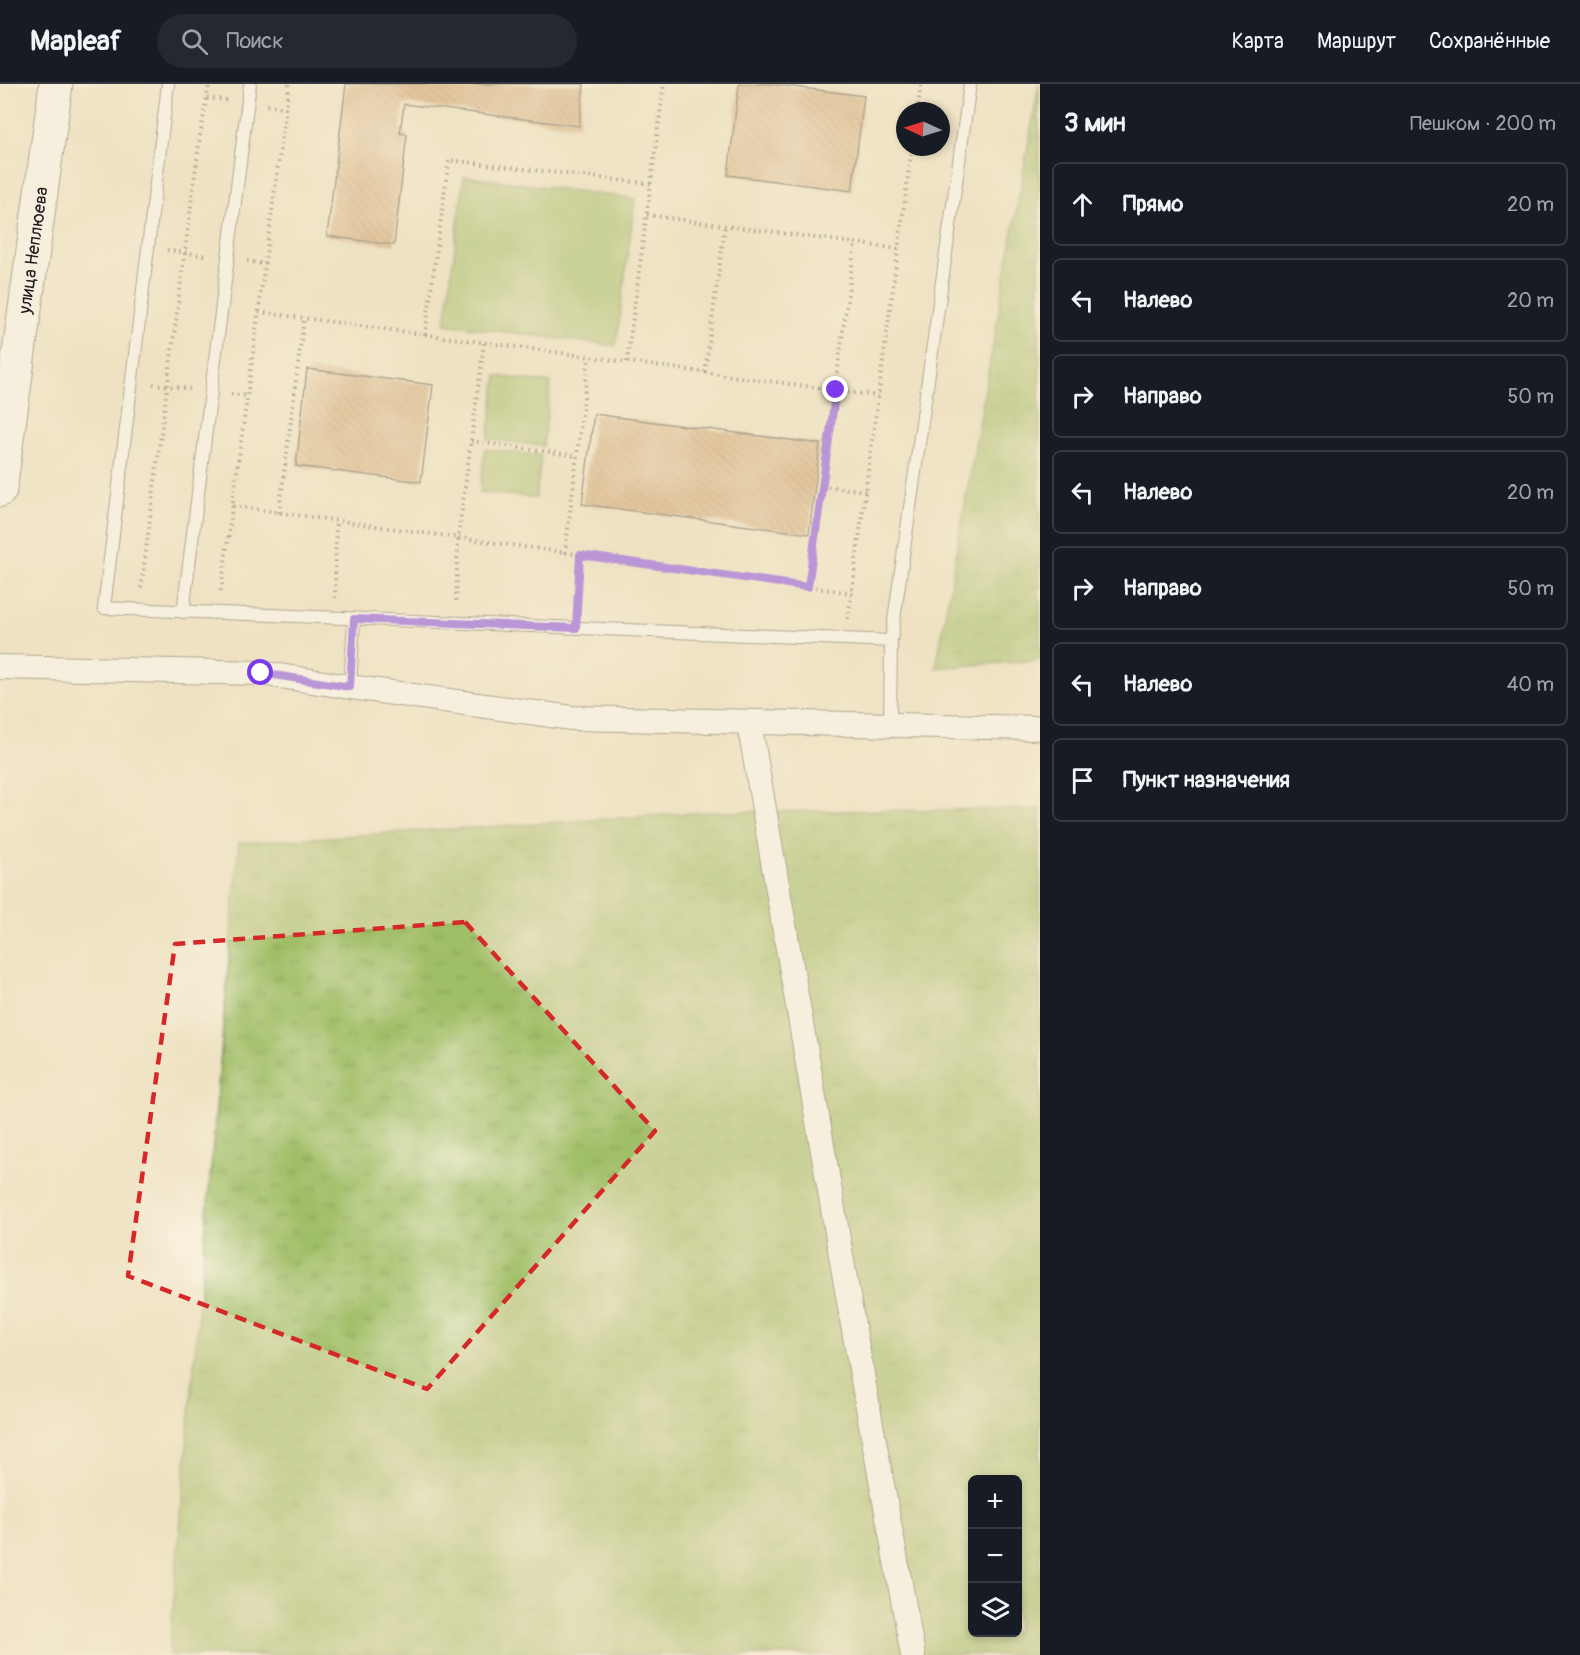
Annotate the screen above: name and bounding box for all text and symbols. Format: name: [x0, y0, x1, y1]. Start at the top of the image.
search box: [157, 14, 577, 68]
text: Mapleaf: [30, 24, 121, 59]
icon: search: [178, 25, 211, 58]
text: Поиск: [226, 27, 284, 55]
text: Карта: [1232, 28, 1284, 55]
text: Маршрут: [1317, 28, 1396, 55]
text: Сохранённые: [1429, 28, 1550, 55]
north arrow: [896, 102, 950, 156]
text: 3 мин: [1064, 107, 1126, 139]
text: Пешком · 200 m: [1410, 111, 1556, 136]
street label: улица Неплюева: [13, 185, 54, 316]
icon: ahead: [1066, 188, 1099, 221]
text: Прямо: [1123, 190, 1183, 218]
text: 20 m: [1507, 192, 1554, 217]
icon: left: [1066, 284, 1099, 317]
text: Налево: [1123, 286, 1192, 314]
text: 20 m: [1507, 288, 1554, 313]
route end: [822, 376, 848, 402]
icon: right: [1066, 380, 1099, 413]
text: Направо: [1123, 382, 1202, 410]
text: 50 m: [1507, 384, 1554, 409]
icon: left: [1066, 476, 1099, 509]
text: Налево: [1123, 478, 1192, 506]
text: 20 m: [1507, 480, 1554, 505]
icon: right: [1066, 572, 1099, 605]
text: Направо: [1123, 574, 1202, 602]
text: 50 m: [1507, 576, 1554, 601]
route start: [247, 659, 273, 685]
icon: left: [1066, 668, 1099, 701]
text: Налево: [1123, 670, 1192, 698]
text: 40 m: [1507, 672, 1554, 697]
icon: arrive: [1066, 764, 1099, 797]
text: Пункт назначения: [1123, 766, 1290, 794]
map controls: [968, 1475, 1022, 1637]
button: +: [968, 1475, 1022, 1529]
button: −: [968, 1529, 1022, 1583]
button: layers: [968, 1583, 1022, 1637]

